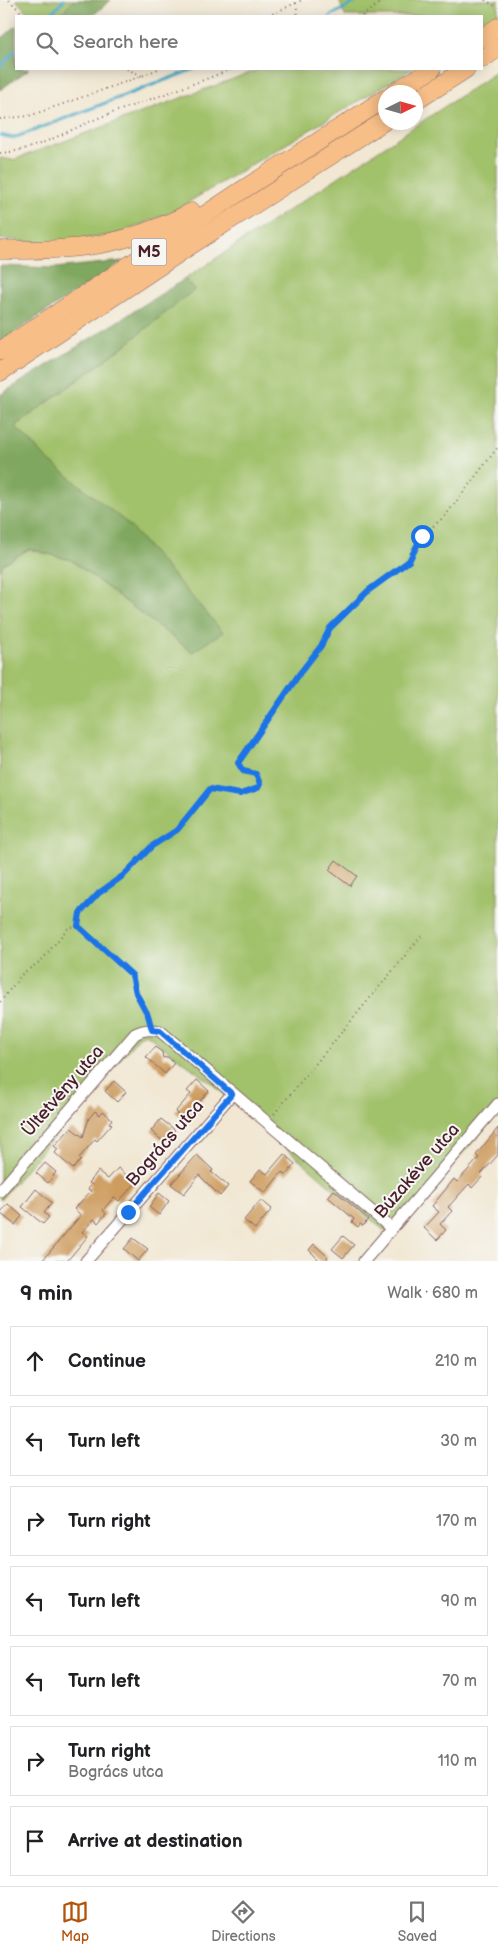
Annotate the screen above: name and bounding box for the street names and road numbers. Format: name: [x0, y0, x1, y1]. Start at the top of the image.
road number: M5: [132, 238, 166, 266]
street label: Ültetvény utca: [17, 1040, 108, 1141]
street label: Bogrács utca: [122, 1096, 208, 1190]
street label: Búzakéve utca: [370, 1119, 464, 1223]

